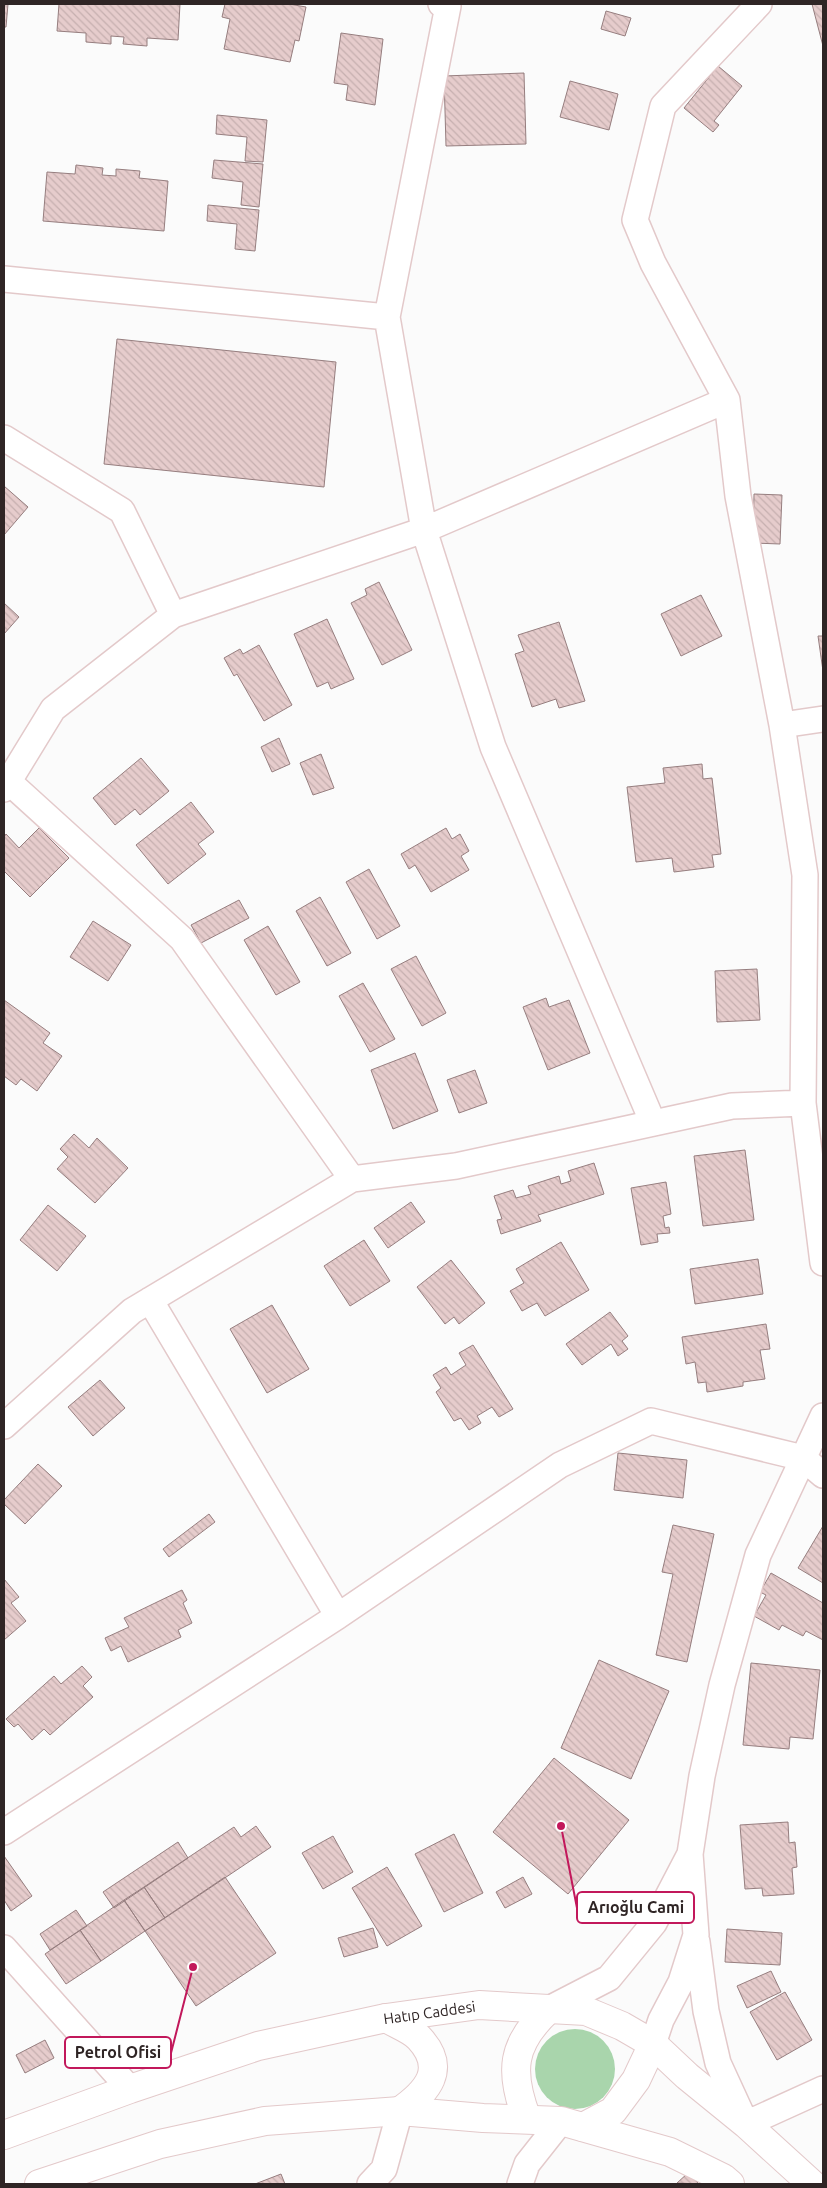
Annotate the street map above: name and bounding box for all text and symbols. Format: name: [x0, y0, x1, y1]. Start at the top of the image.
callout: Arıoğlu Cami: [577, 1892, 694, 1923]
text: Arıoğlu Cami: [588, 1898, 684, 1916]
street label: Hatıp Caddesi: [382, 1997, 477, 2027]
callout: Petrol Ofisi: [65, 2037, 171, 2068]
text: Petrol Ofisi: [75, 2043, 161, 2061]

